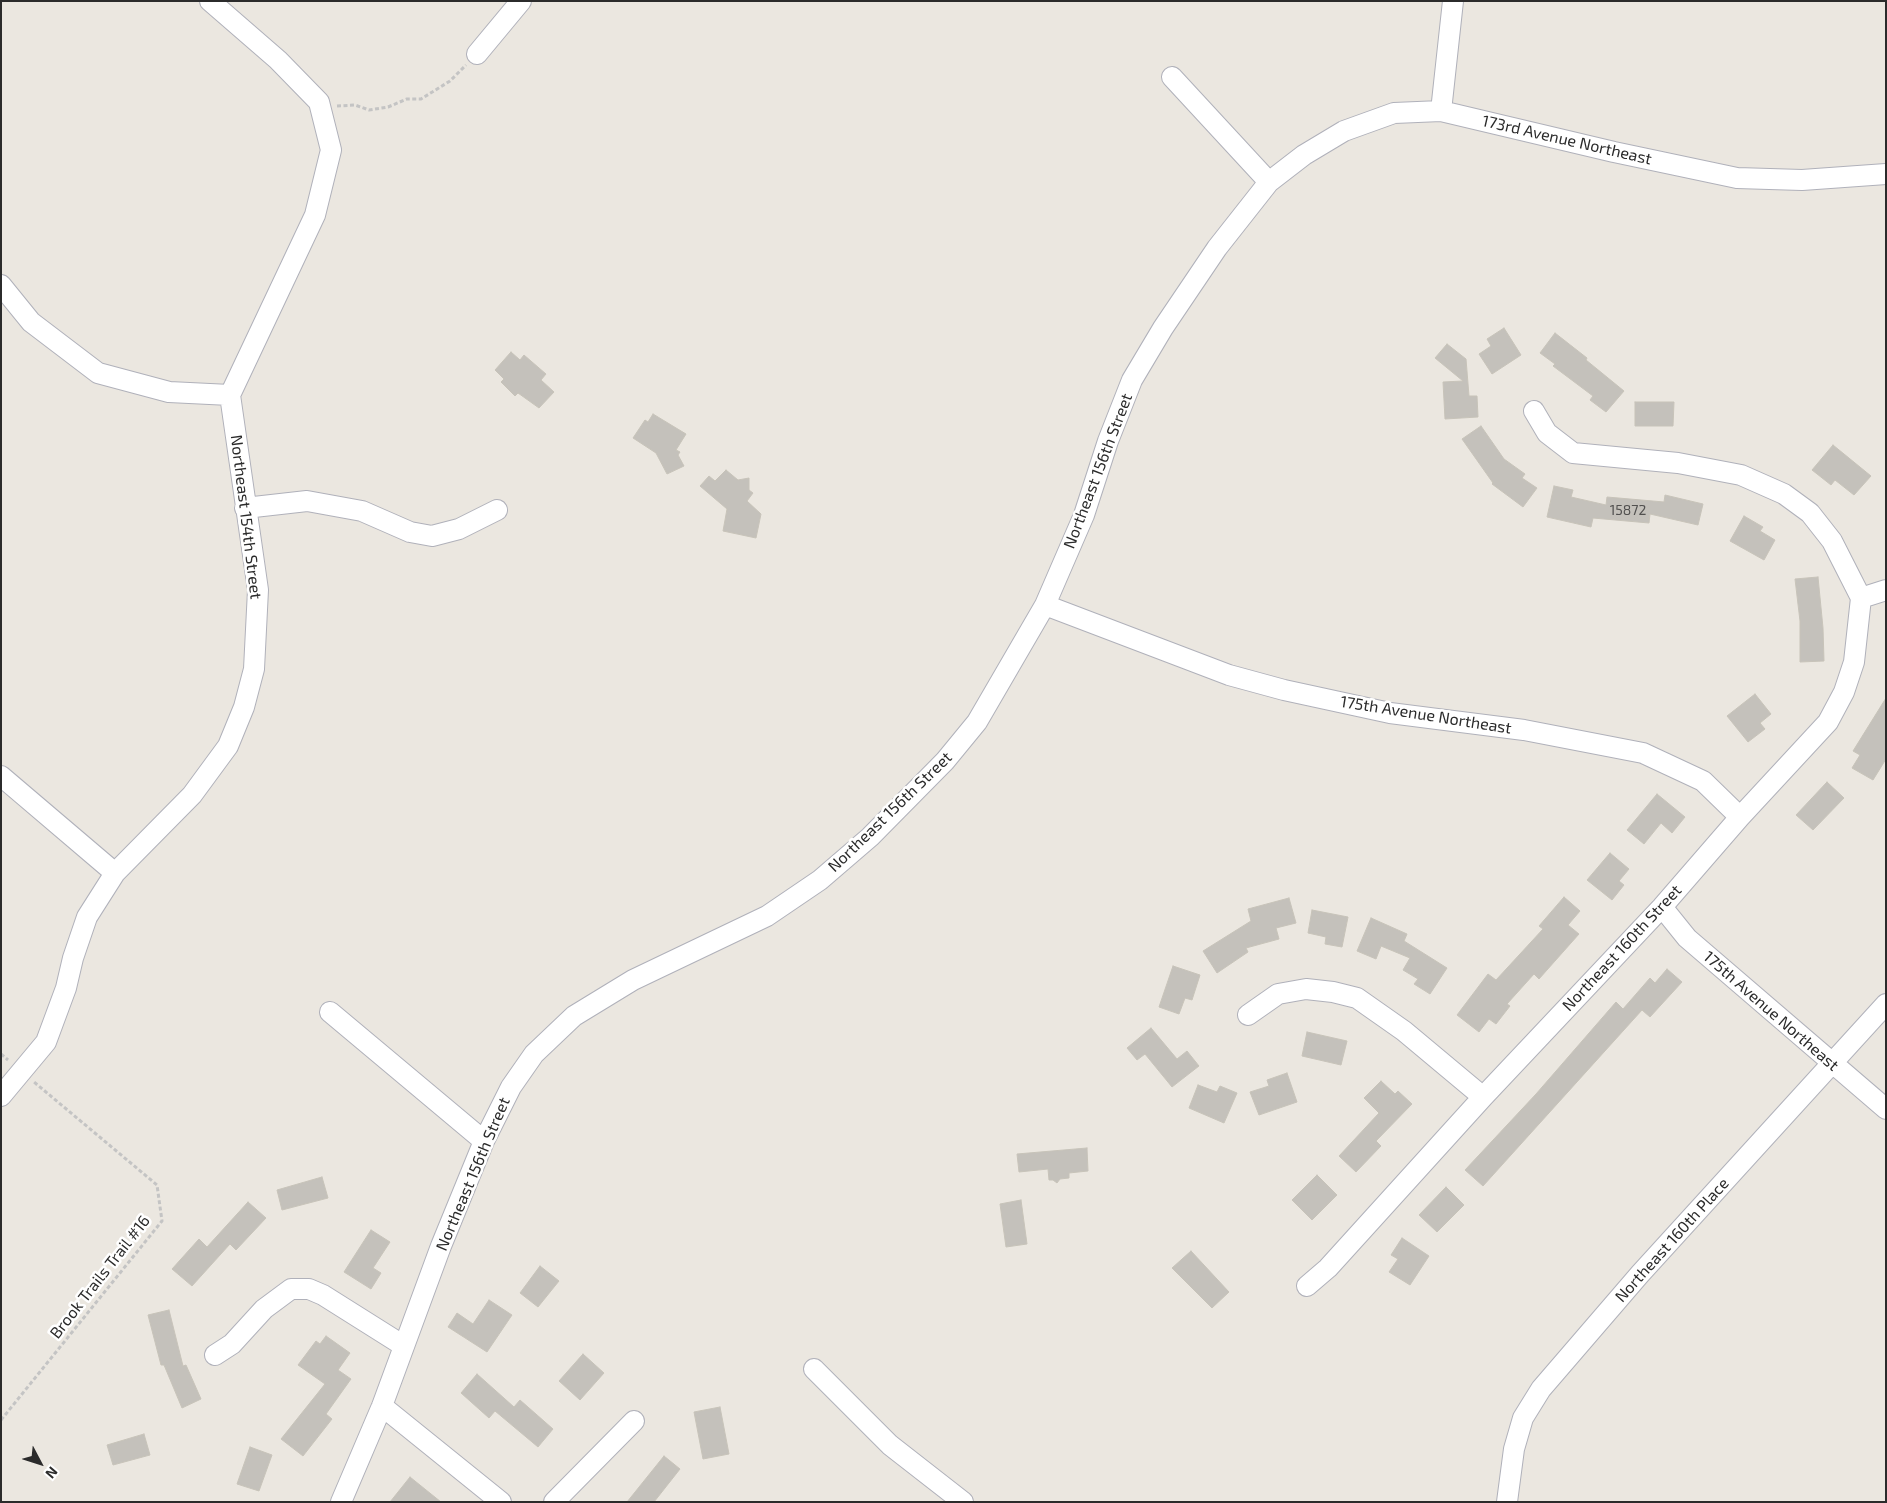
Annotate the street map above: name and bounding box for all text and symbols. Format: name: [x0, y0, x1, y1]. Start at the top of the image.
street label: 173rd Avenue Northeast: [1480, 111, 1654, 169]
street label: Northeast 156th Street: [1059, 391, 1137, 551]
street label: Northeast 154th Street: [226, 434, 266, 600]
house number: 15872: [1610, 502, 1646, 518]
street label: 175th Avenue Northeast: [1339, 692, 1513, 738]
street label: Northeast 156th Street: [824, 748, 956, 876]
street label: Northeast 160th Street: [1558, 881, 1686, 1015]
street label: 175th Avenue Northeast: [1699, 947, 1843, 1075]
street label: Northeast 156th Street: [432, 1094, 514, 1254]
street label: Northeast 160th Place: [1611, 1174, 1733, 1306]
street label: Brook Trails Trail #16: [46, 1212, 154, 1342]
north arrow: [15, 1438, 65, 1488]
text: N: [42, 1464, 62, 1482]

